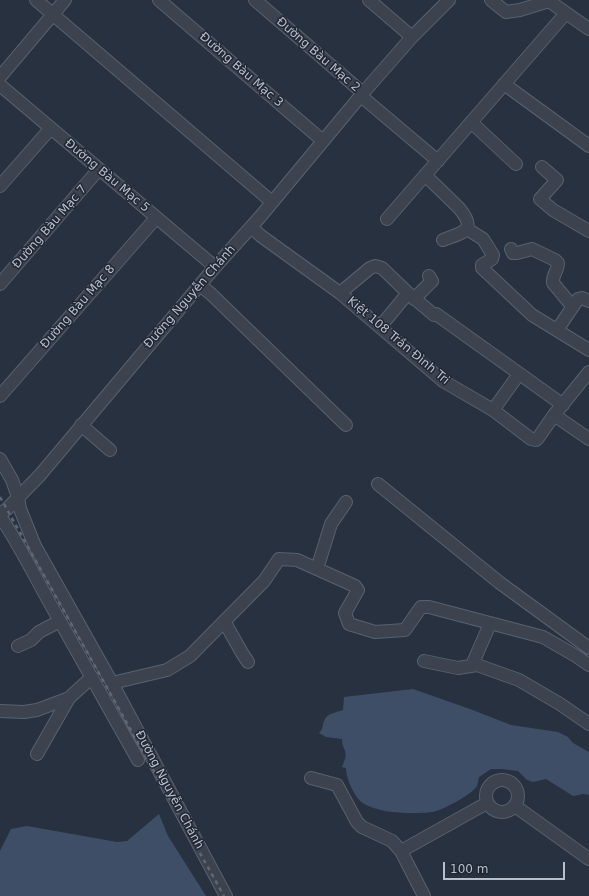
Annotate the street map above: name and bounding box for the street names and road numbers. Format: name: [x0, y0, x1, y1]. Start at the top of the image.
street label: Đường Bàu Mạc 2: [273, 15, 363, 95]
street label: Đường Bàu Mạc 3: [196, 30, 286, 110]
street label: Đường Bàu Mạc 5: [62, 136, 152, 216]
street label: Đường Bàu Mạc 7: [10, 182, 90, 272]
street label: Đường Nguyễn Chánh: [141, 242, 239, 352]
street label: Đường Bàu Mạc 8: [38, 262, 118, 352]
street label: Kiệt 108 Trần Đình Tri: [344, 294, 452, 388]
street label: Đường Nguyễn Chánh: [132, 728, 206, 852]

